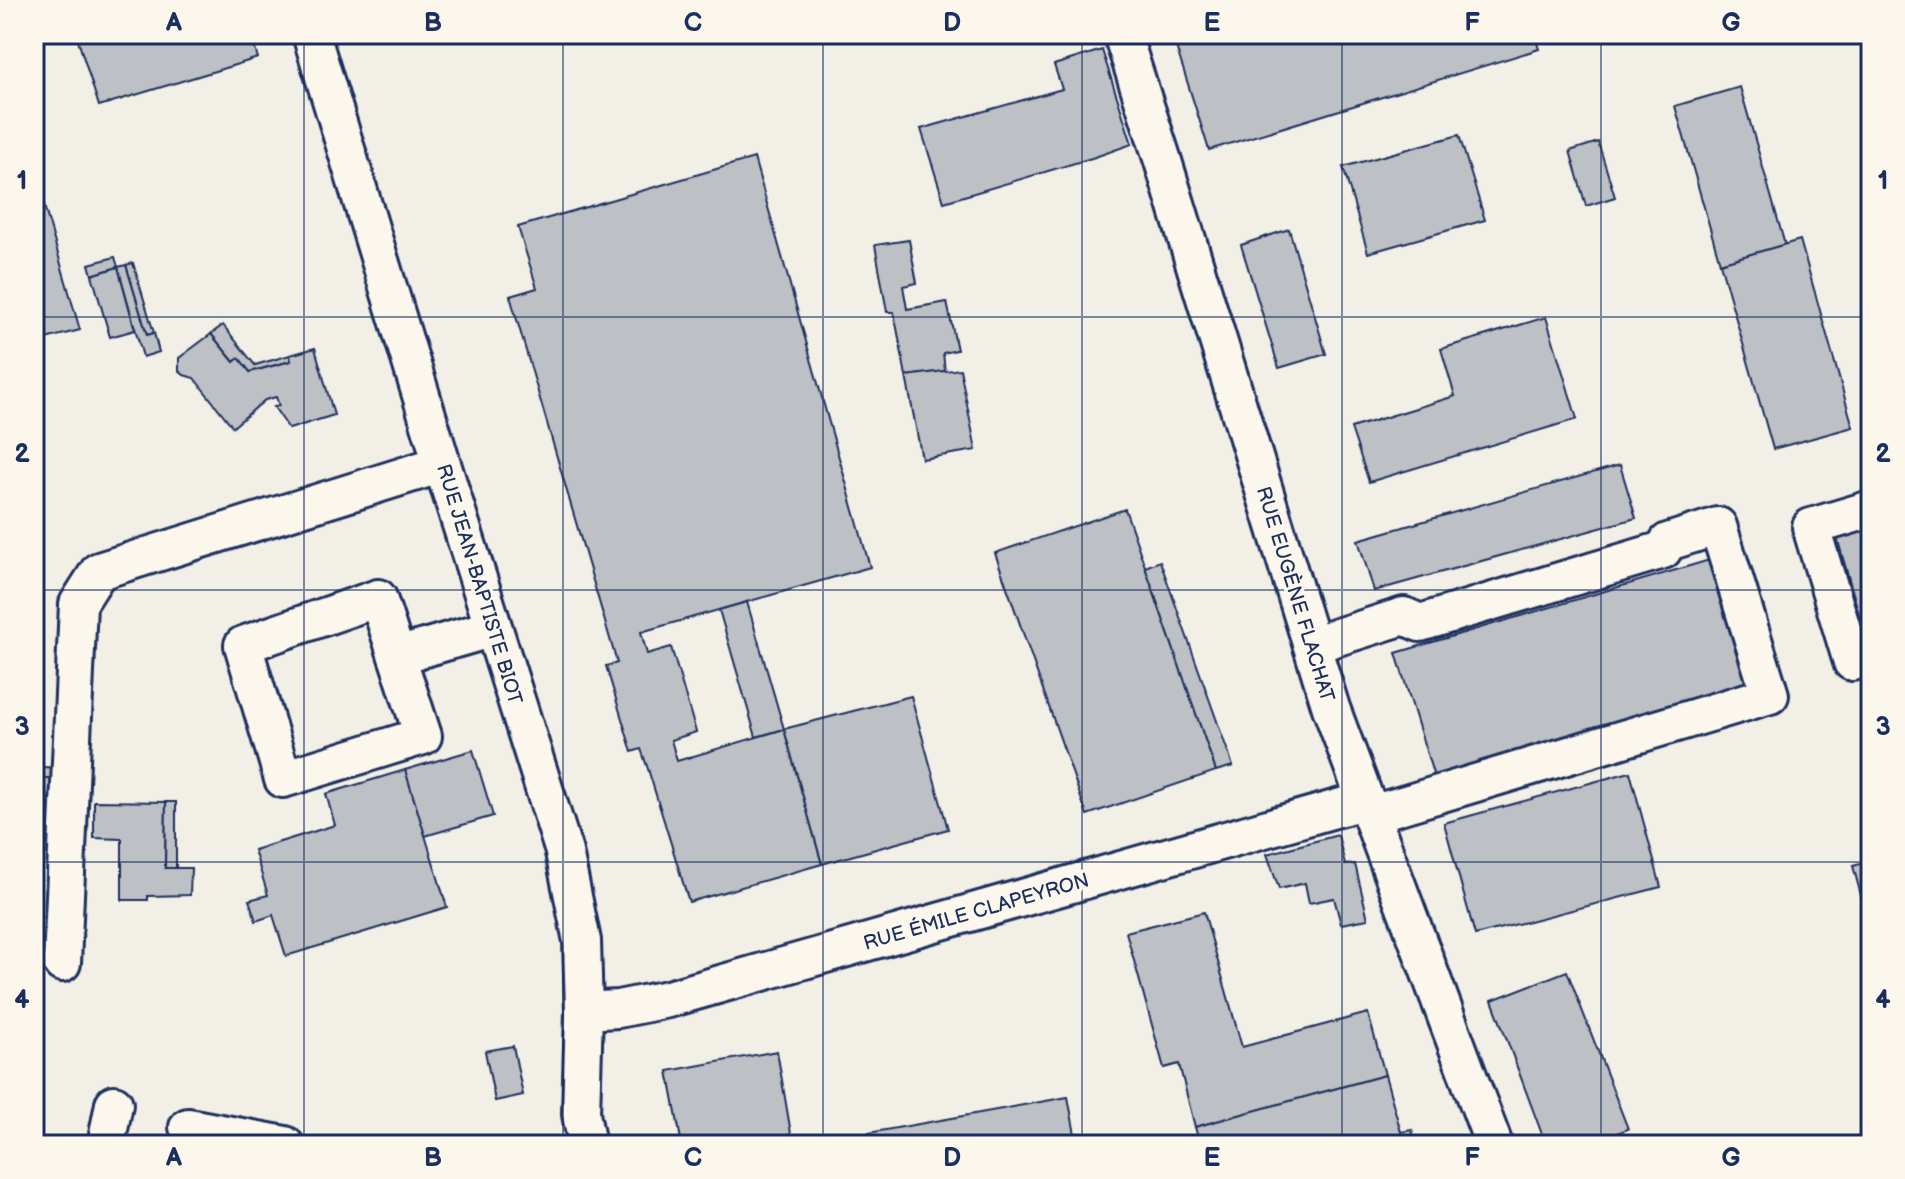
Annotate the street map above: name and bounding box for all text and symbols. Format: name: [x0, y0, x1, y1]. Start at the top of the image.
text: A: [165, 8, 182, 39]
text: B: [424, 8, 442, 39]
text: C: [684, 8, 702, 39]
text: D: [943, 8, 961, 39]
text: E: [1204, 8, 1221, 39]
text: F: [1464, 8, 1480, 39]
text: G: [1721, 8, 1741, 39]
text: 1: [17, 166, 27, 197]
text: 1: [1878, 166, 1888, 197]
text: 2: [14, 439, 30, 470]
text: 2: [1875, 439, 1891, 470]
street label: RUE JEAN-BAPTISTE BIOT: [431, 461, 527, 707]
street label: RUE EUGÈNE FLACHAT: [1251, 483, 1340, 705]
text: 3: [14, 712, 30, 743]
text: 3: [1875, 712, 1891, 743]
street label: RUE ÉMILE CLAPEYRON: [860, 867, 1092, 956]
text: 4: [14, 985, 30, 1016]
text: 4: [1875, 985, 1891, 1016]
text: A: [165, 1143, 182, 1174]
text: B: [424, 1143, 442, 1174]
text: C: [684, 1143, 702, 1174]
text: D: [943, 1143, 961, 1174]
text: E: [1204, 1143, 1221, 1174]
text: F: [1464, 1143, 1480, 1174]
text: G: [1721, 1143, 1741, 1174]

